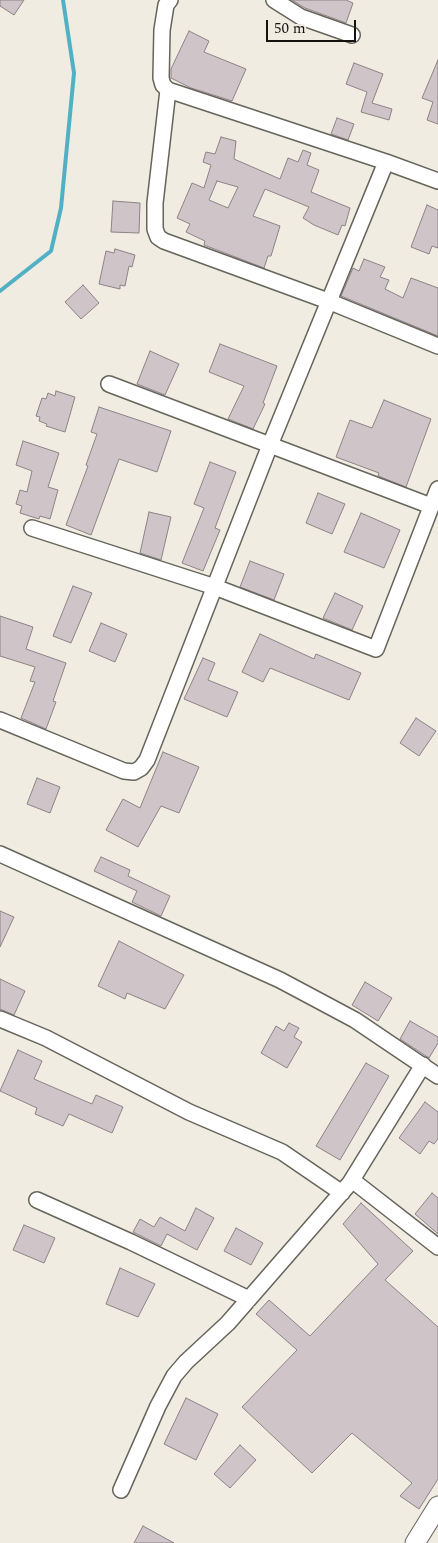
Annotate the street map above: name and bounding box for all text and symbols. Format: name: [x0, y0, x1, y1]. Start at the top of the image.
scale bar: [268, 10, 358, 42]
text: 50 m: [274, 17, 306, 40]

